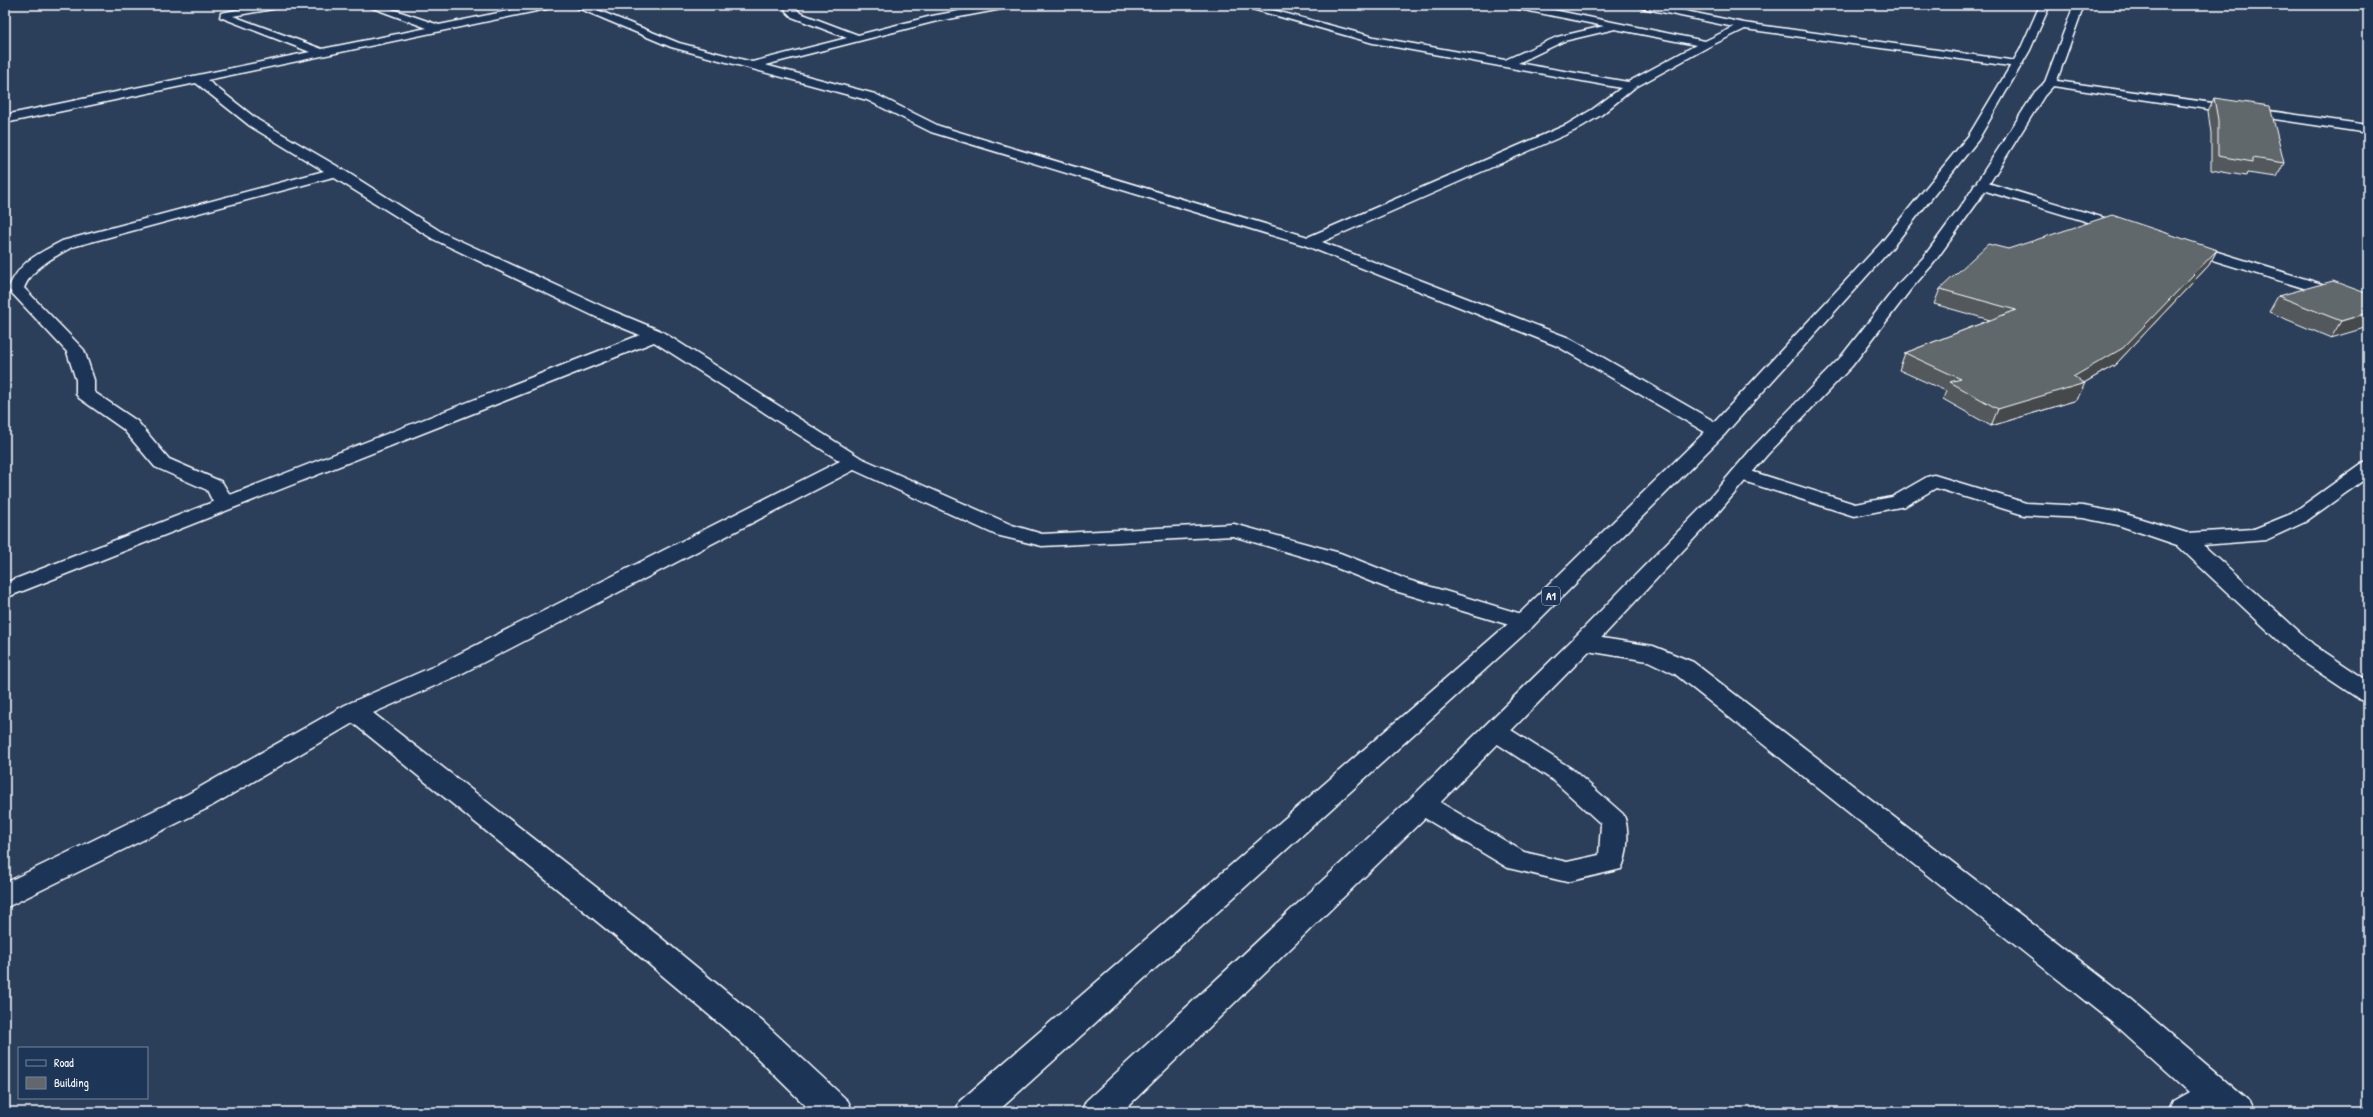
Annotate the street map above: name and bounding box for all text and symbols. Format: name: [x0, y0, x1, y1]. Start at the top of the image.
road number: A1: [1542, 587, 1560, 605]
legend: [18, 1047, 148, 1099]
text: Road: [54, 1054, 74, 1071]
text: Building: [54, 1074, 89, 1091]

